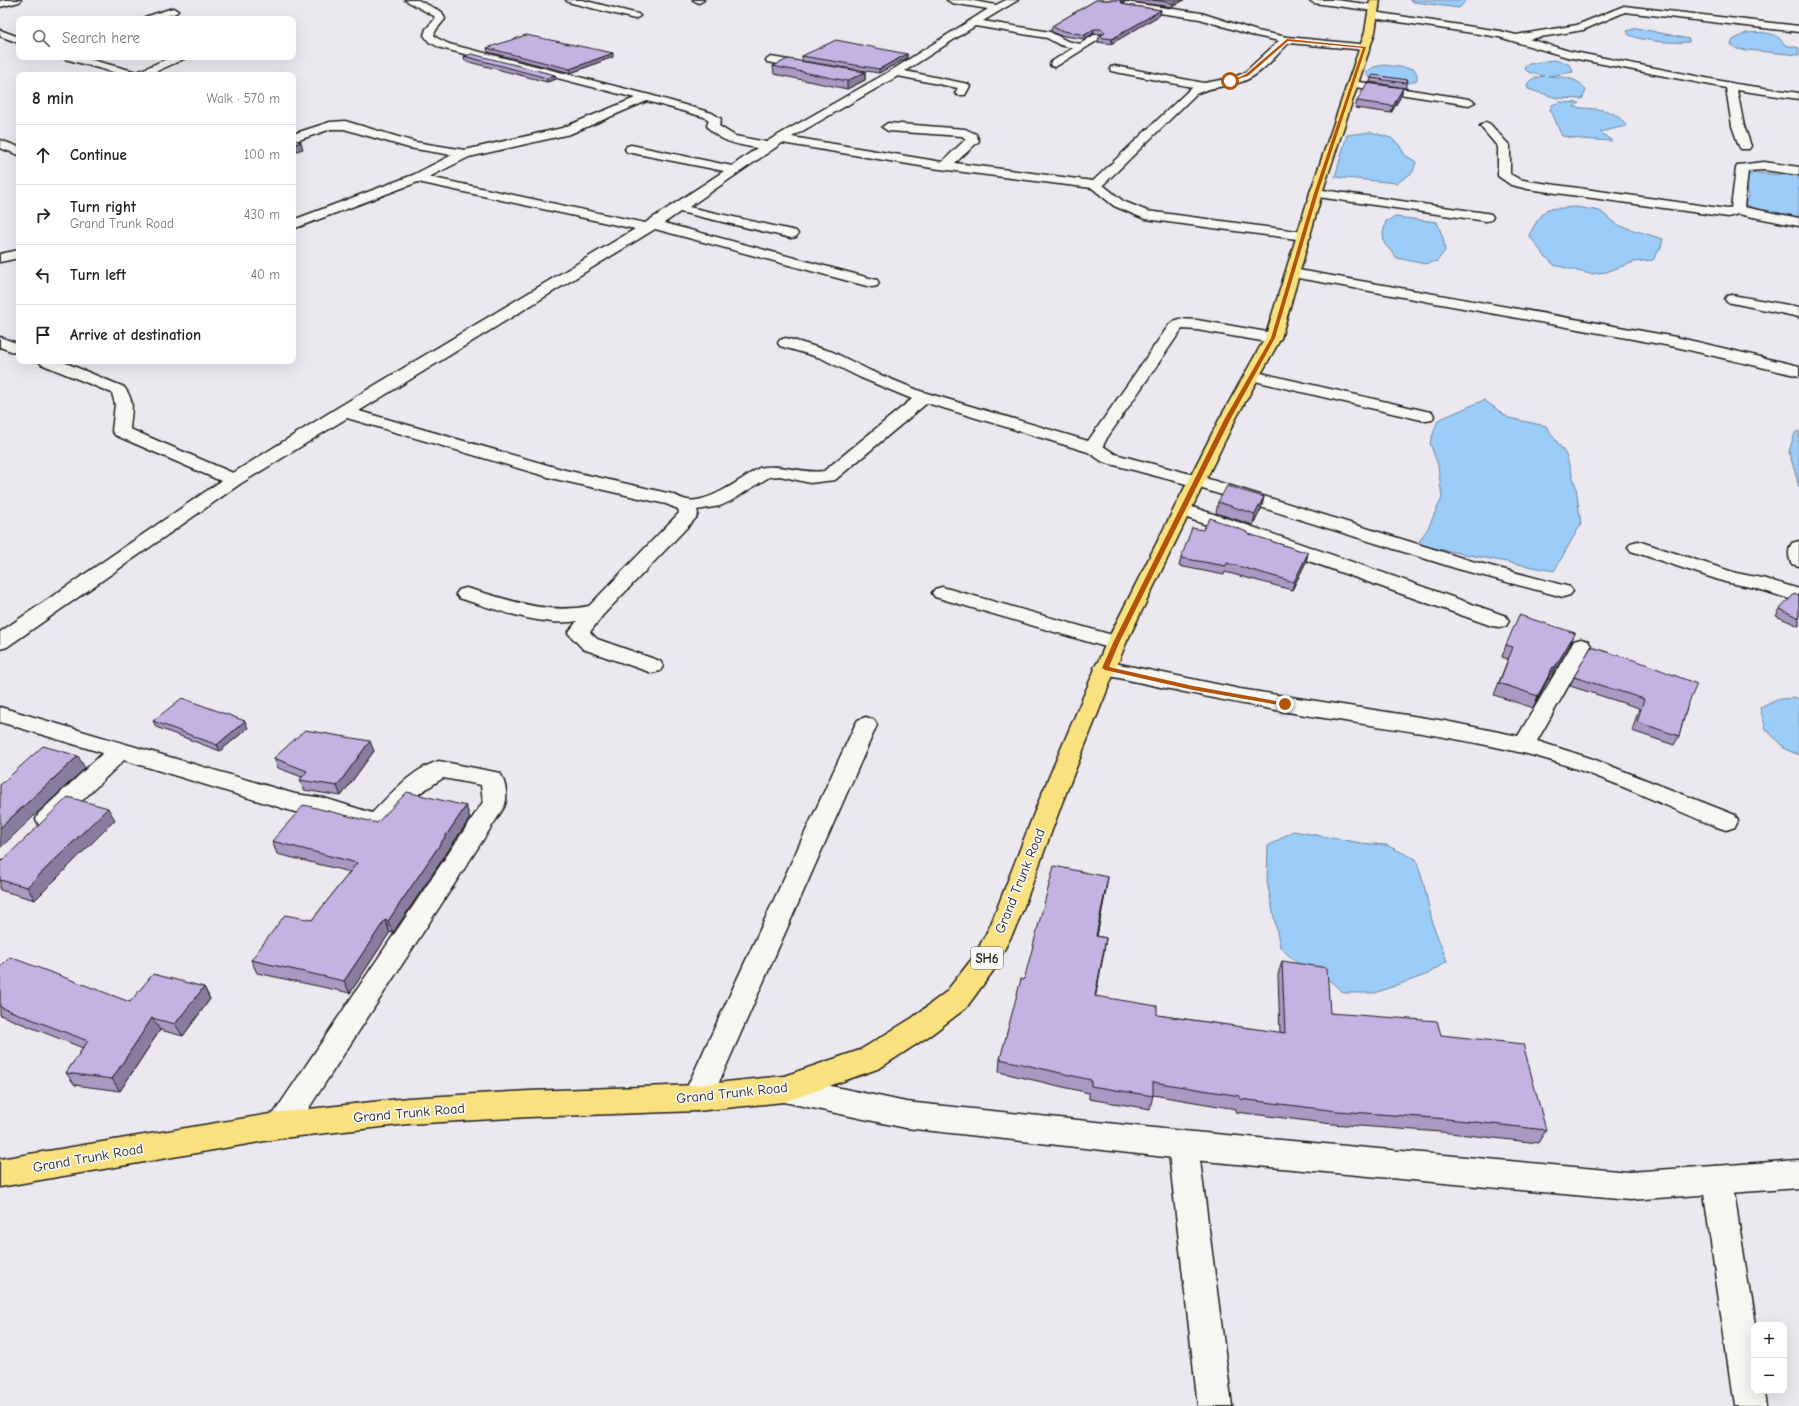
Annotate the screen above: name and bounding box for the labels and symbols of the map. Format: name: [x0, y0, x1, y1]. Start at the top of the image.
route start: [1221, 72, 1239, 90]
route end: [1276, 695, 1294, 713]
street label: Grand Trunk Road: [991, 826, 1049, 936]
road number: SH6: [971, 947, 1003, 969]
street label: Grand Trunk Road: [676, 1079, 788, 1107]
street label: Grand Trunk Road: [353, 1100, 465, 1126]
street label: Grand Trunk Road: [31, 1140, 145, 1176]

